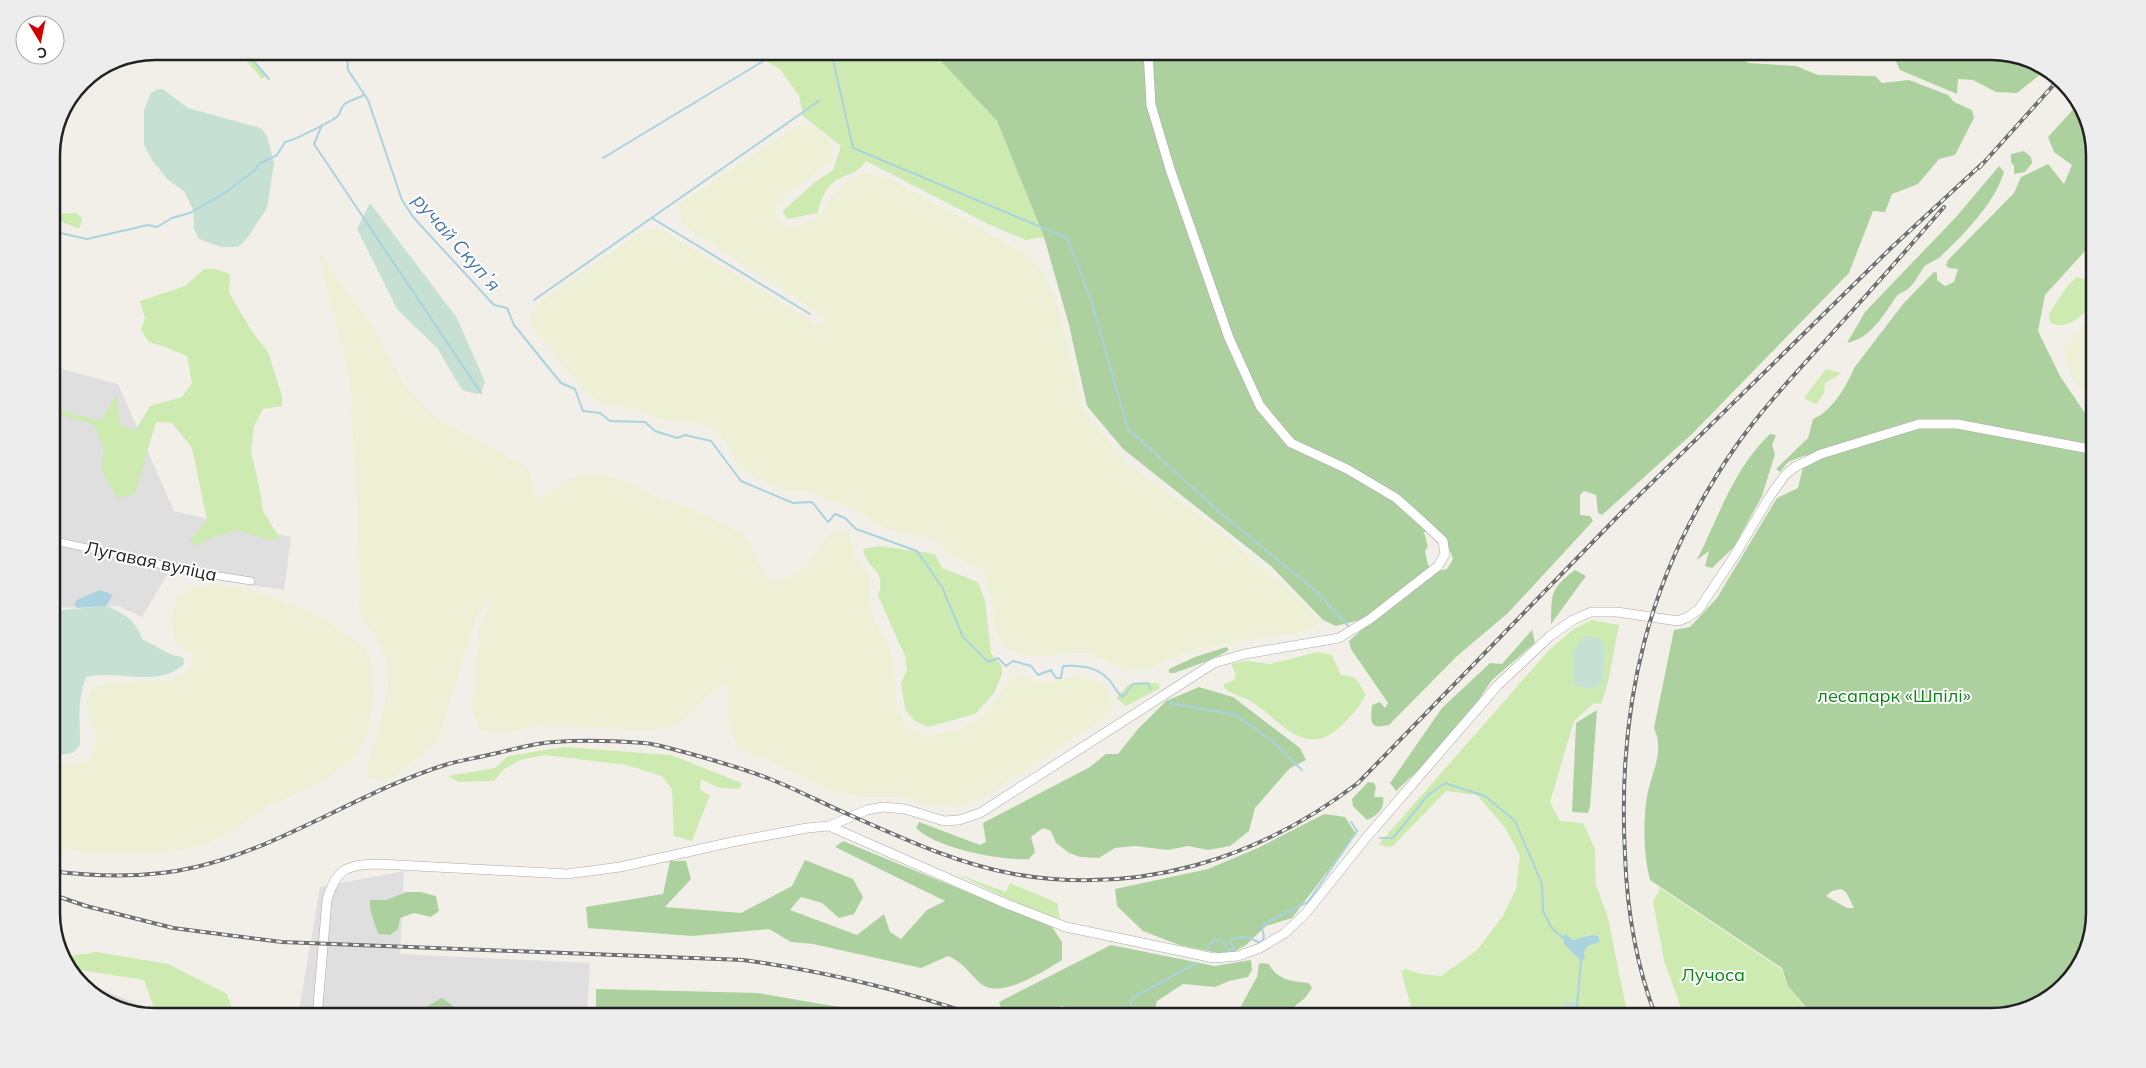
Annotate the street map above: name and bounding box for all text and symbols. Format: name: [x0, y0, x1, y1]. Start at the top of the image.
north arrow: [15, 15, 65, 65]
text: С: [36, 43, 49, 62]
water label: ручай Скупʼя: [408, 188, 506, 296]
street label: Лугавая вуліца: [83, 536, 219, 586]
park label: лесапарк «Шпілі»: [1817, 684, 1971, 707]
park label: Лучоса: [1681, 963, 1745, 986]

